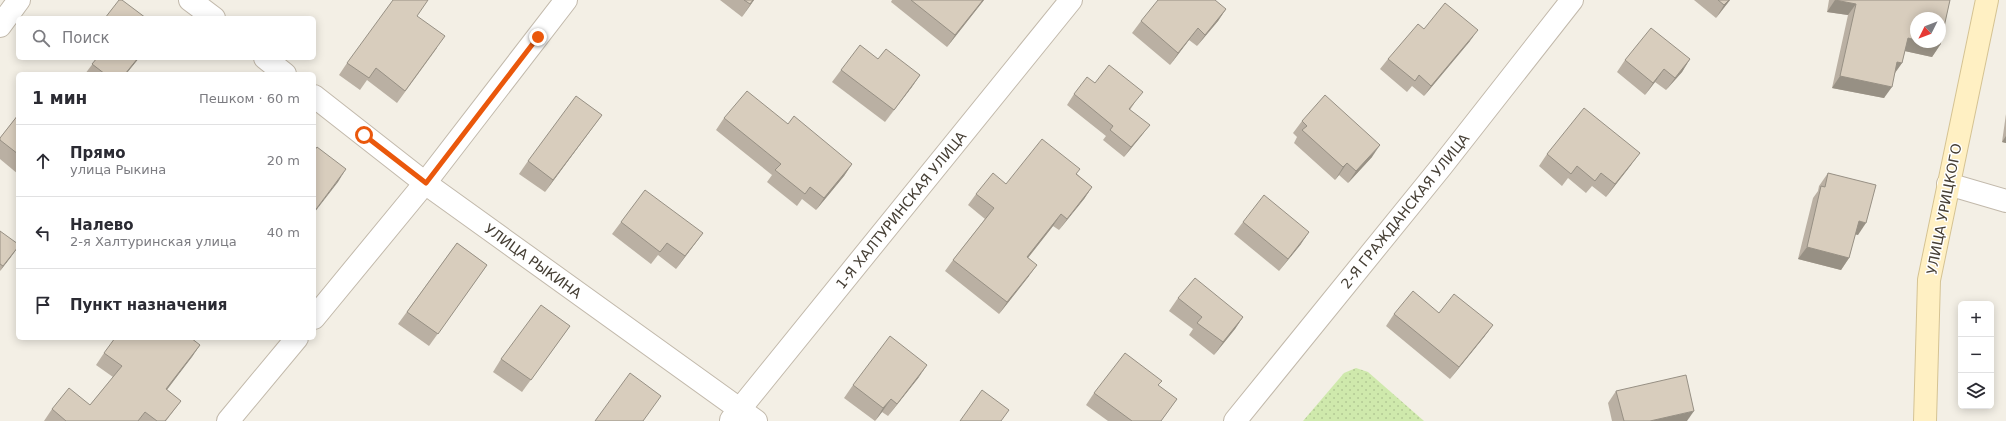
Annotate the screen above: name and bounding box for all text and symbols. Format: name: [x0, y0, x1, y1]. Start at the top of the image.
north arrow: [1910, 12, 1946, 48]
search box: [16, 16, 316, 60]
icon: search: [30, 27, 52, 49]
route end: [529, 28, 547, 46]
text: Поиск: [62, 29, 110, 47]
text: 1 мин: [32, 88, 87, 108]
text: Пешком · 60 m: [199, 91, 300, 106]
route start: [355, 126, 373, 144]
street label: 1-Я ХАЛТУРИНСКАЯ УЛИЦА: [833, 128, 970, 292]
street label: 2-Я ГРАЖДАНСКАЯ УЛИЦА: [1338, 130, 1473, 292]
street label: УЛИЦА УРИЦКОГО: [1923, 142, 1965, 276]
text: Прямо: [70, 144, 126, 162]
icon: ahead: [32, 150, 54, 172]
text: 20 m: [267, 153, 300, 168]
text: улица Рыкина: [70, 162, 166, 177]
text: Налево: [70, 216, 134, 234]
street label: УЛИЦА РЫКИНА: [481, 221, 585, 302]
icon: left: [32, 222, 54, 244]
text: 40 m: [267, 225, 300, 240]
text: 2-я Халтуринская улица: [70, 234, 237, 249]
icon: arrive: [32, 294, 54, 316]
text: Пункт назначения: [70, 296, 227, 314]
map controls: [1958, 301, 1994, 409]
button: +: [1958, 301, 1994, 337]
button: −: [1958, 337, 1994, 373]
button: layers: [1958, 373, 1994, 409]

